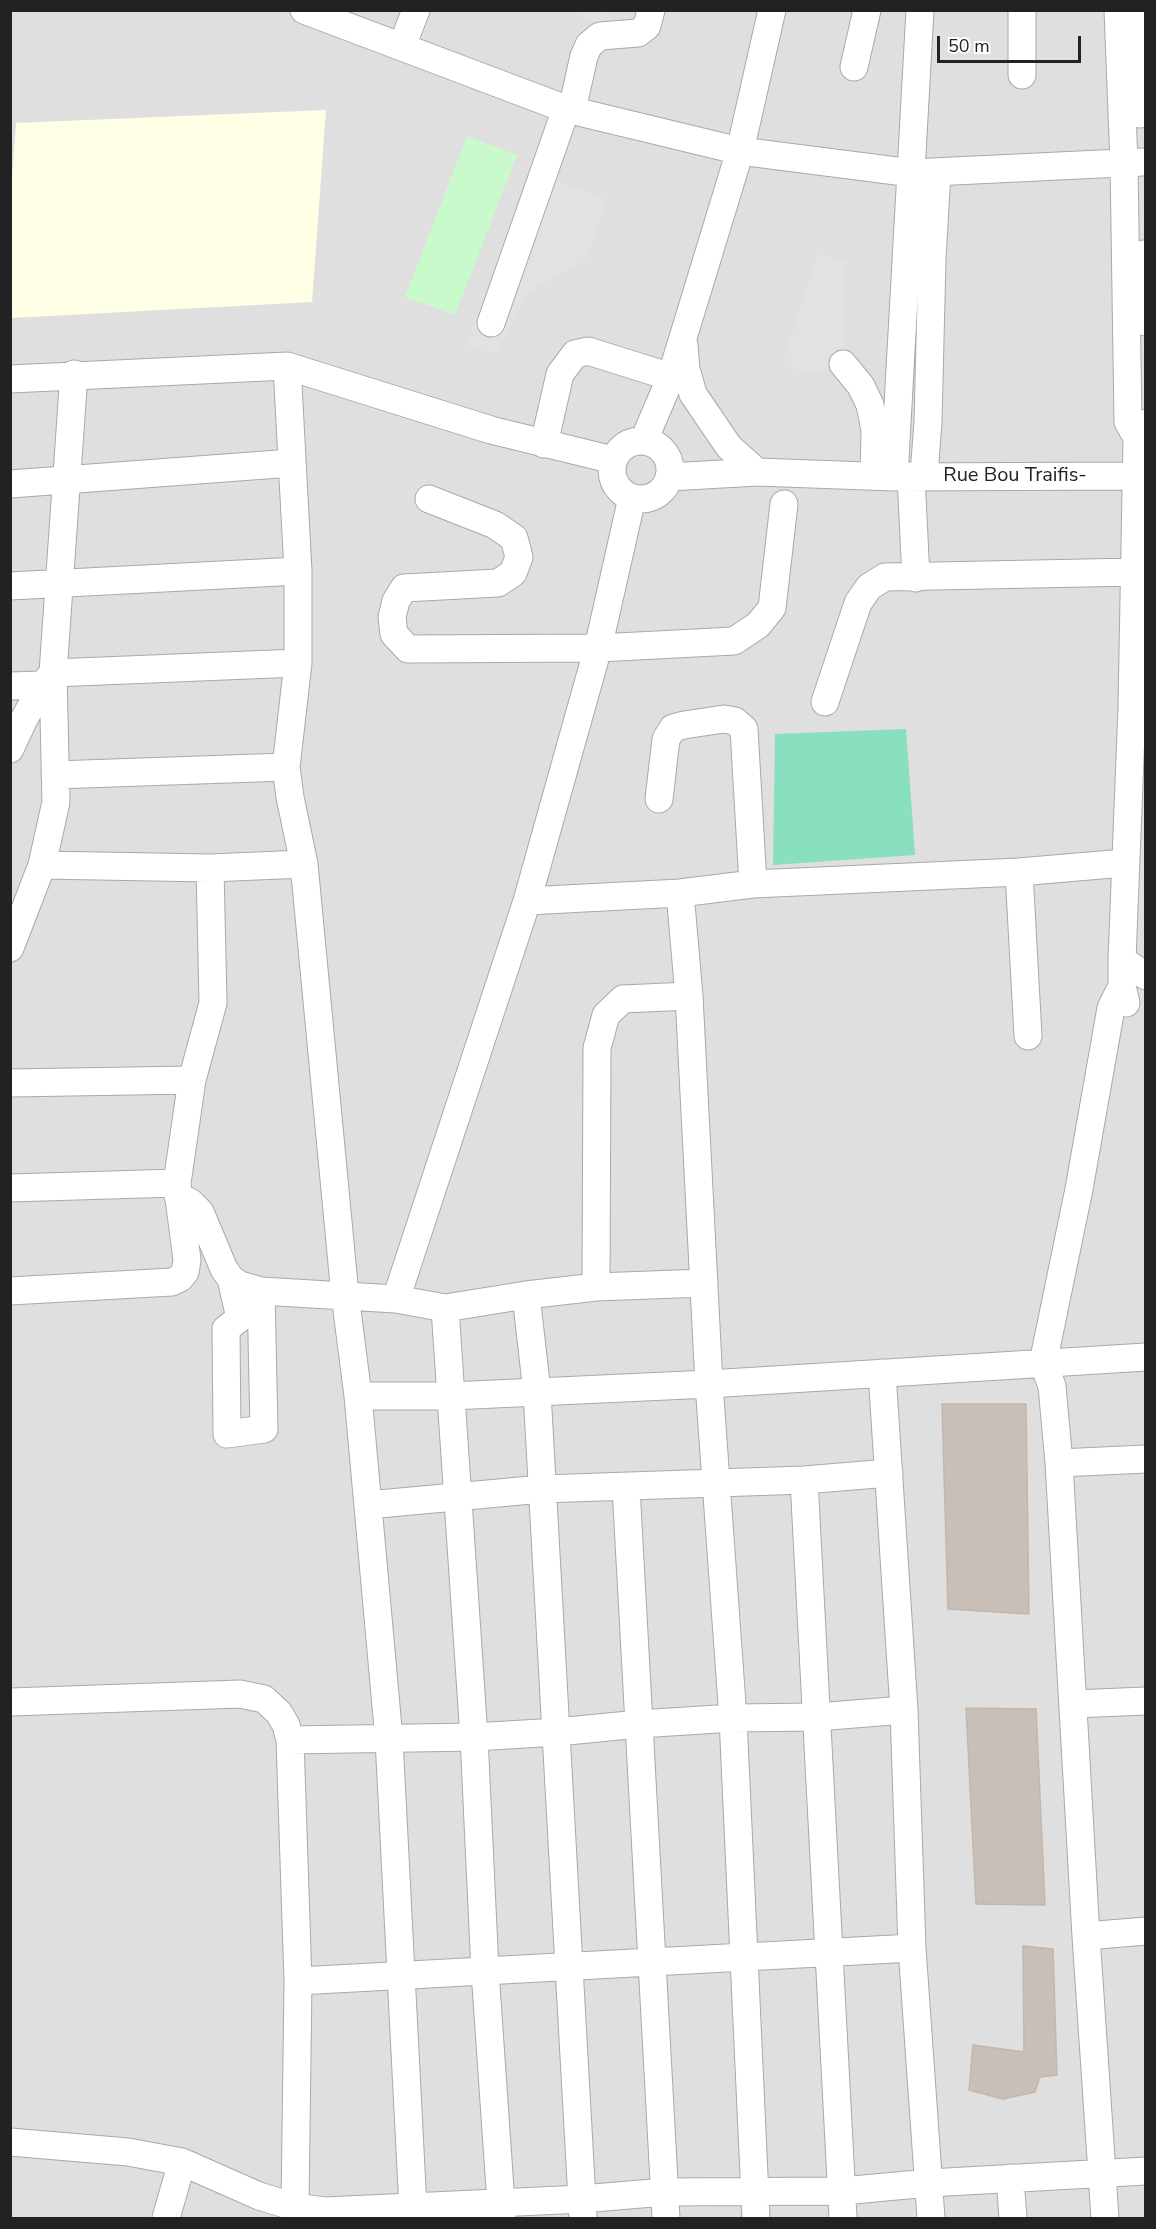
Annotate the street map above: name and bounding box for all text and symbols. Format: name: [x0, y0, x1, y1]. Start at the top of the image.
scale bar: [940, 24, 1084, 62]
text: 50 m: [948, 34, 990, 58]
street label: Rue Bou Traifis-: [943, 464, 1087, 488]

